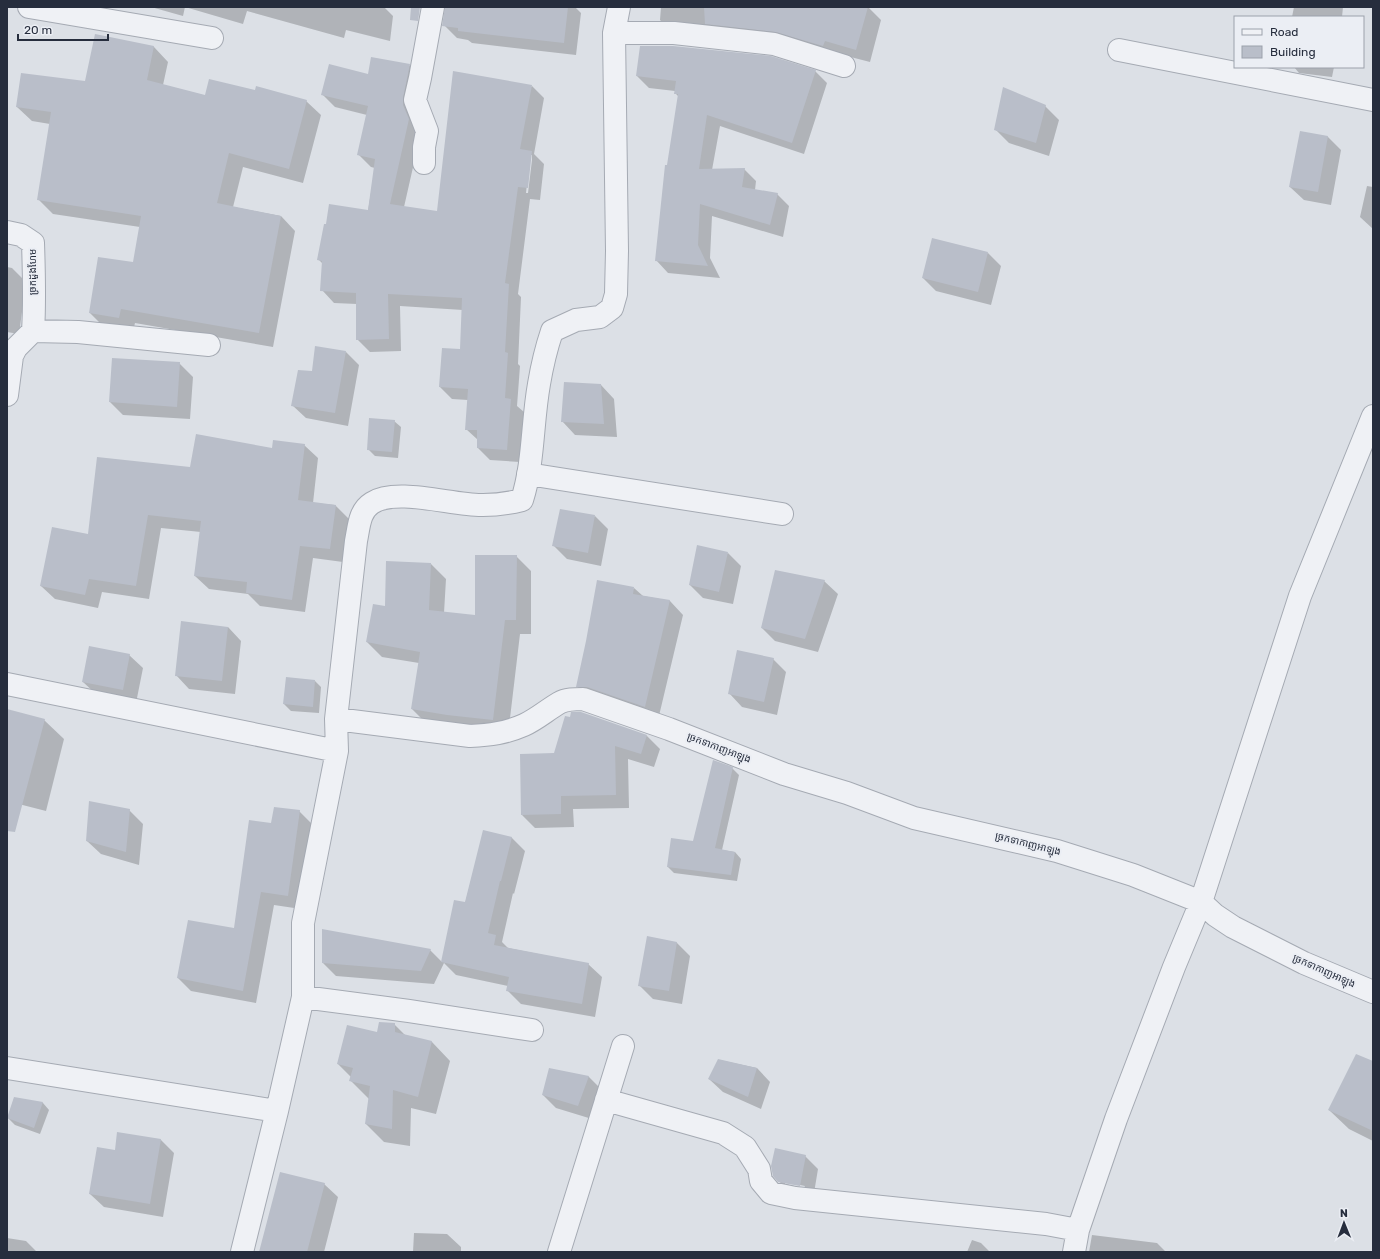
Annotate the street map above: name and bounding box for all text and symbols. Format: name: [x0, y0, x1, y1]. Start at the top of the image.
scale bar: [18, 16, 108, 42]
legend: [1234, 16, 1364, 68]
text: 20 m: [24, 23, 52, 37]
text: Road: [1270, 25, 1298, 39]
text: Building: [1270, 45, 1316, 59]
street label: ច្រកដួងហែម: [27, 249, 39, 295]
street label: ច្រកទាកាញអាឡុង: [684, 730, 753, 768]
street label: ច្រកទាកាញអាឡុង: [993, 830, 1062, 860]
street label: ច្រកទាកាញអាឡុង: [1290, 952, 1357, 993]
north arrow: [1324, 1203, 1364, 1243]
text: N: [1340, 1207, 1348, 1220]

